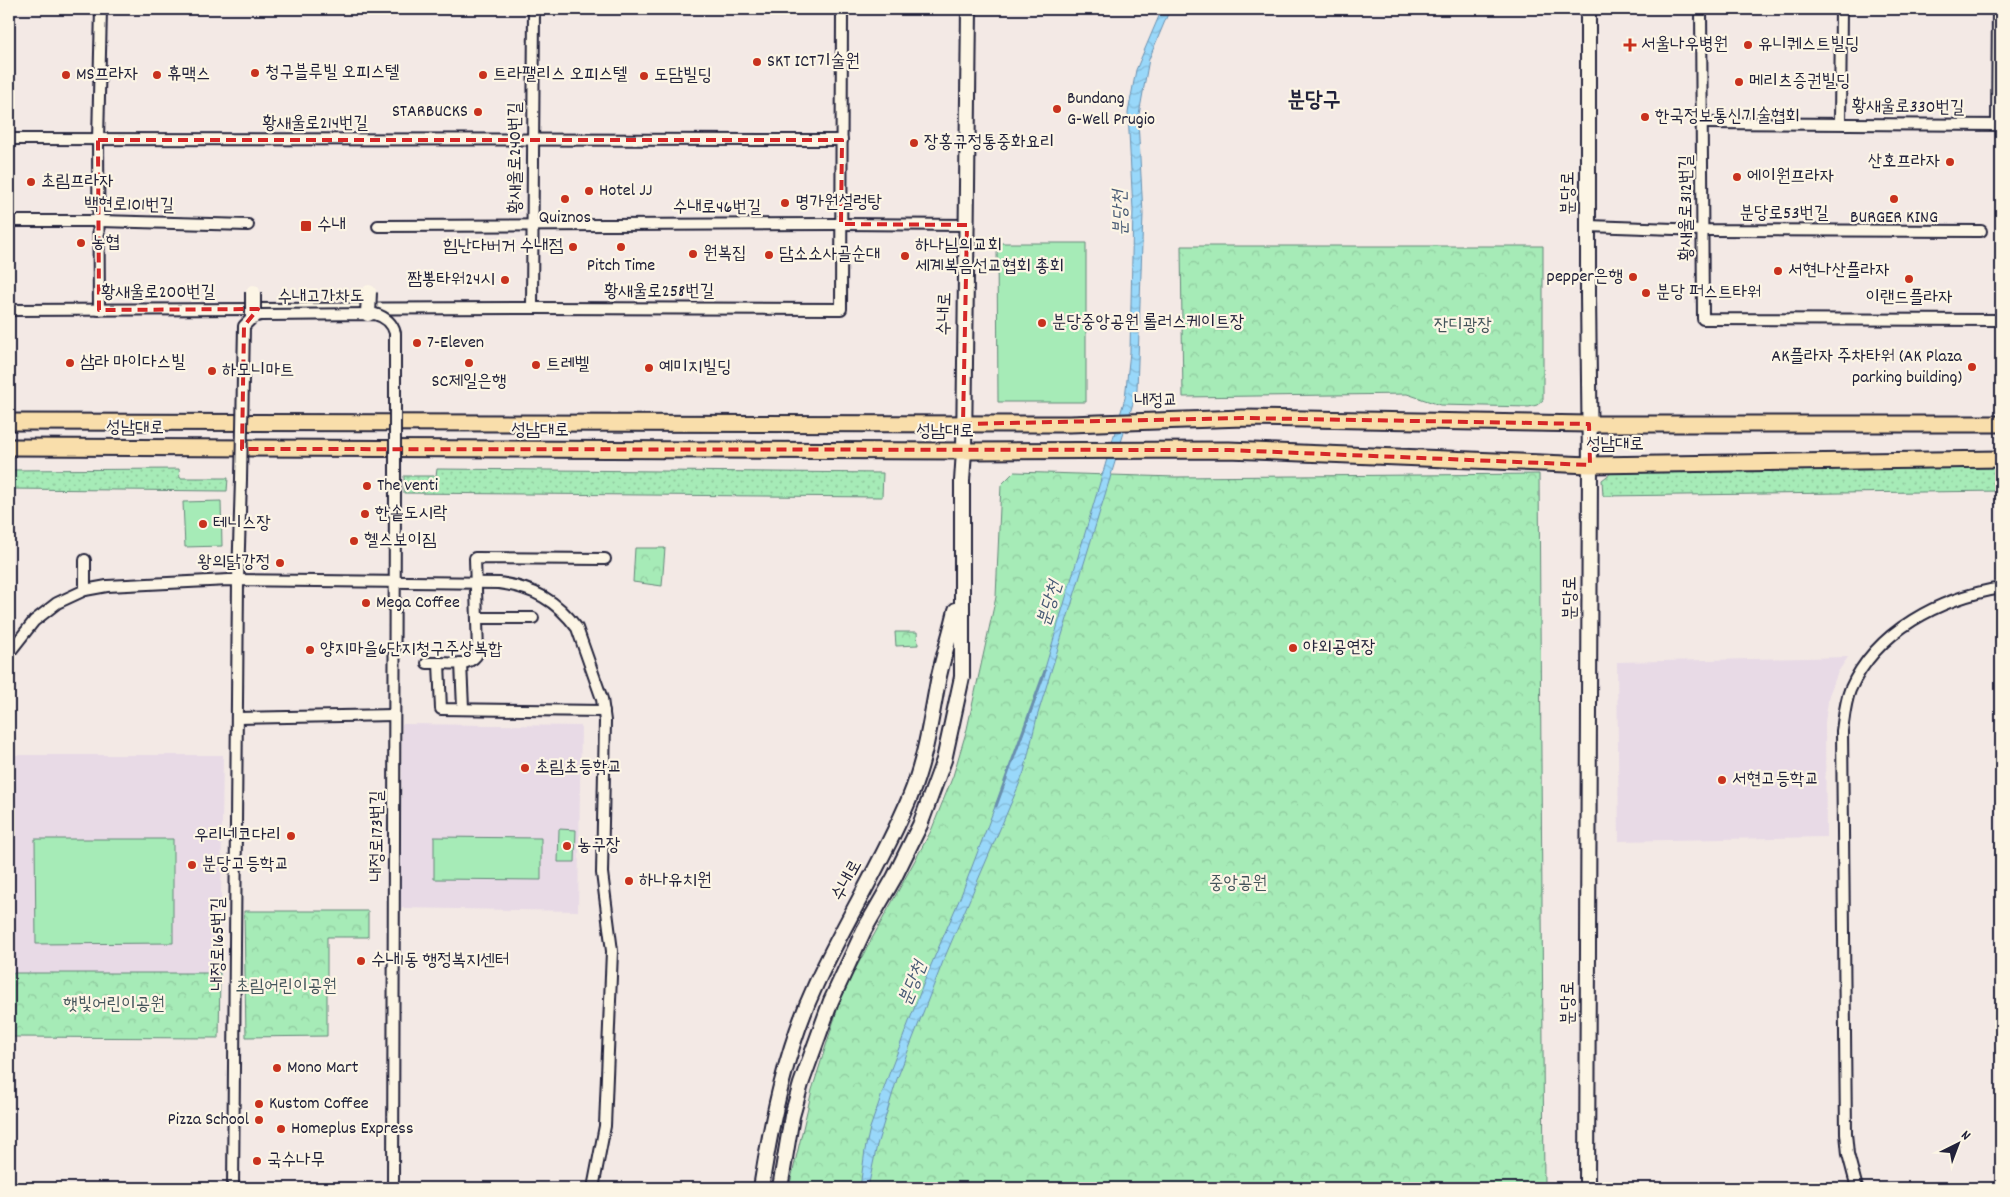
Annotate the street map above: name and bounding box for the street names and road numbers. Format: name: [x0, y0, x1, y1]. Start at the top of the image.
street label: 황새울로330번길: [1851, 95, 1965, 121]
street label: 황새울로240번길: [504, 101, 529, 214]
street label: 황새울로214번길: [262, 112, 369, 137]
street label: 황새울로312번길: [1675, 154, 1700, 261]
street label: 분당로: [1557, 171, 1582, 215]
street label: 백현로101번길: [84, 193, 175, 219]
street label: 수내로46번길: [673, 196, 762, 221]
street label: 분당로53번길: [1740, 202, 1829, 227]
street label: 황새울로258번길: [604, 280, 715, 305]
street label: 황새울로200번길: [101, 281, 216, 306]
street label: 수내고가차도: [277, 285, 365, 311]
street label: 수내로: [933, 292, 959, 336]
street label: 내정교: [1134, 389, 1178, 415]
street label: 성남대로: [106, 416, 164, 442]
street label: 성남대로: [511, 419, 569, 444]
street label: 성남대로: [916, 420, 974, 445]
street label: 성남대로: [1586, 433, 1644, 458]
street label: 분당로: [1559, 576, 1584, 620]
street label: 내정로173번길: [366, 790, 391, 882]
street label: 수내로: [827, 856, 869, 906]
street label: 내정로165번길: [207, 897, 232, 991]
street label: 분당로: [1557, 981, 1582, 1025]

